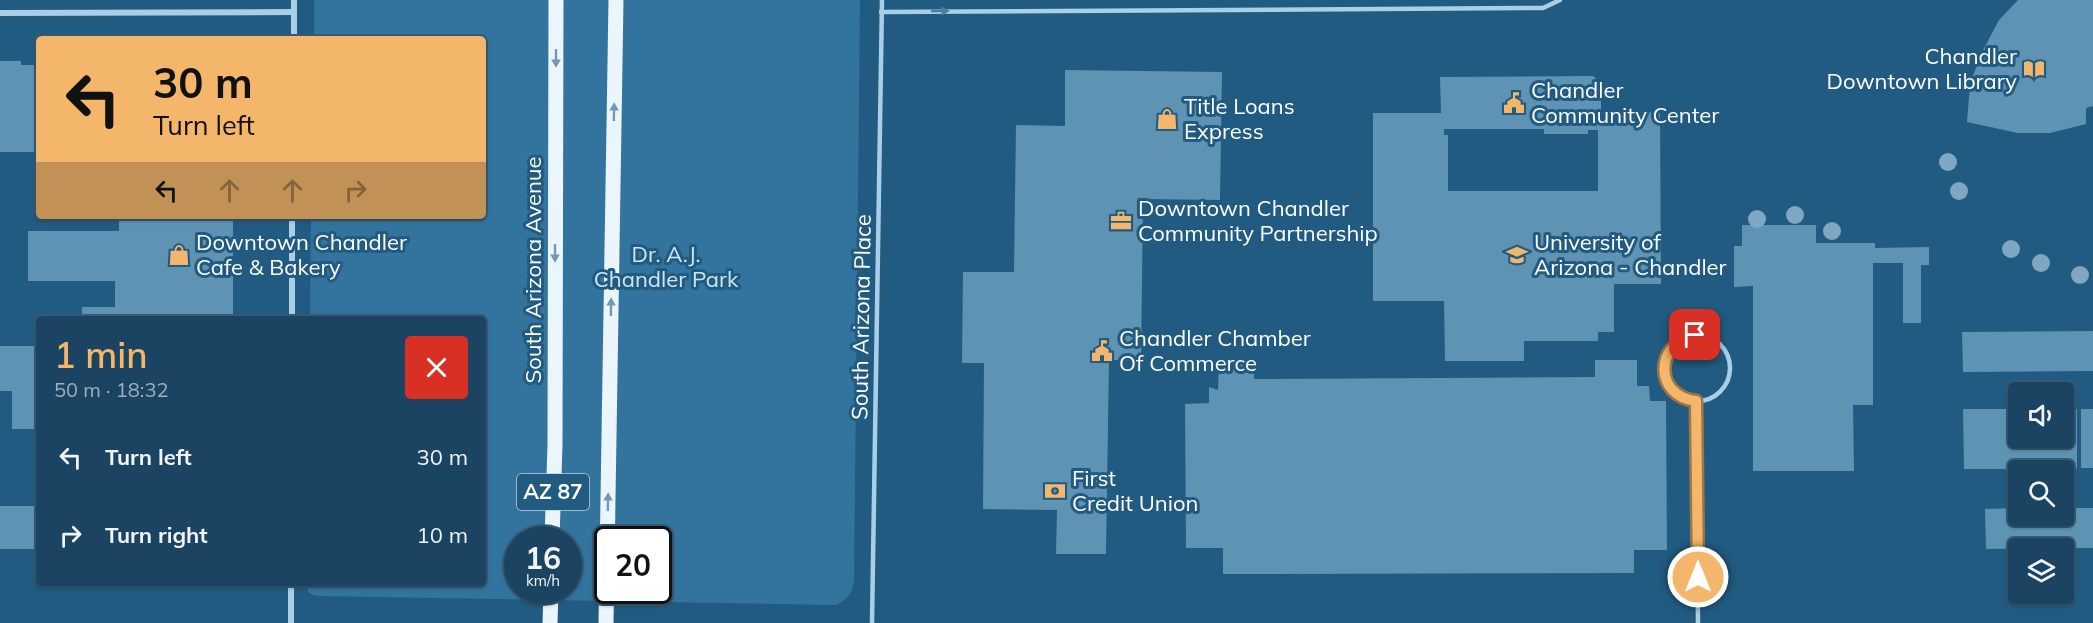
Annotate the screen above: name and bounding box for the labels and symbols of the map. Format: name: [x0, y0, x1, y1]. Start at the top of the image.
one-way arrow: [930, 6, 949, 16]
place label: Chandler Downtown Library: [1827, 42, 2017, 95]
one-way arrow: [551, 49, 561, 68]
library icon: Chandler Downtown Library: [2022, 57, 2046, 81]
place label: Chandler Community Center: [1531, 76, 1719, 129]
public building icon: Chandler Community Center: [1502, 91, 1526, 115]
place label: Title Loans Express: [1184, 92, 1295, 145]
one-way arrow: [609, 102, 619, 121]
shop icon: Title Loans Express: [1155, 107, 1179, 131]
street label: South Arizona Avenue: [519, 157, 547, 383]
place label: Downtown Chandler Community Partnership: [1138, 194, 1378, 247]
office icon: Downtown Chandler Community Partnership: [1109, 209, 1133, 233]
street label: South Arizona Place: [845, 214, 877, 420]
place label: Downtown Chandler Cafe & Bakery: [196, 228, 407, 281]
place label: University of Arizona - Chandler: [1534, 228, 1727, 281]
park label: Dr. A.J. Chandler Park: [594, 240, 739, 293]
shop icon: Downtown Chandler Cafe & Bakery: [167, 243, 191, 267]
school or university icon: University of Arizona - Chandler: [1505, 243, 1529, 267]
one-way arrow: [550, 244, 560, 263]
one-way arrow: [606, 297, 616, 316]
pin: [1669, 309, 1720, 360]
place label: Chandler Chamber Of Commerce: [1119, 324, 1311, 377]
public building icon: Chandler Chamber Of Commerce: [1090, 339, 1114, 363]
place label: First Credit Union: [1072, 464, 1198, 517]
road number: AZ 87: [517, 474, 589, 510]
bank icon: First Credit Union: [1043, 479, 1067, 503]
one-way arrow: [603, 492, 613, 511]
speed limit sign: 20: [594, 526, 672, 604]
position arrow: [1666, 545, 1730, 609]

